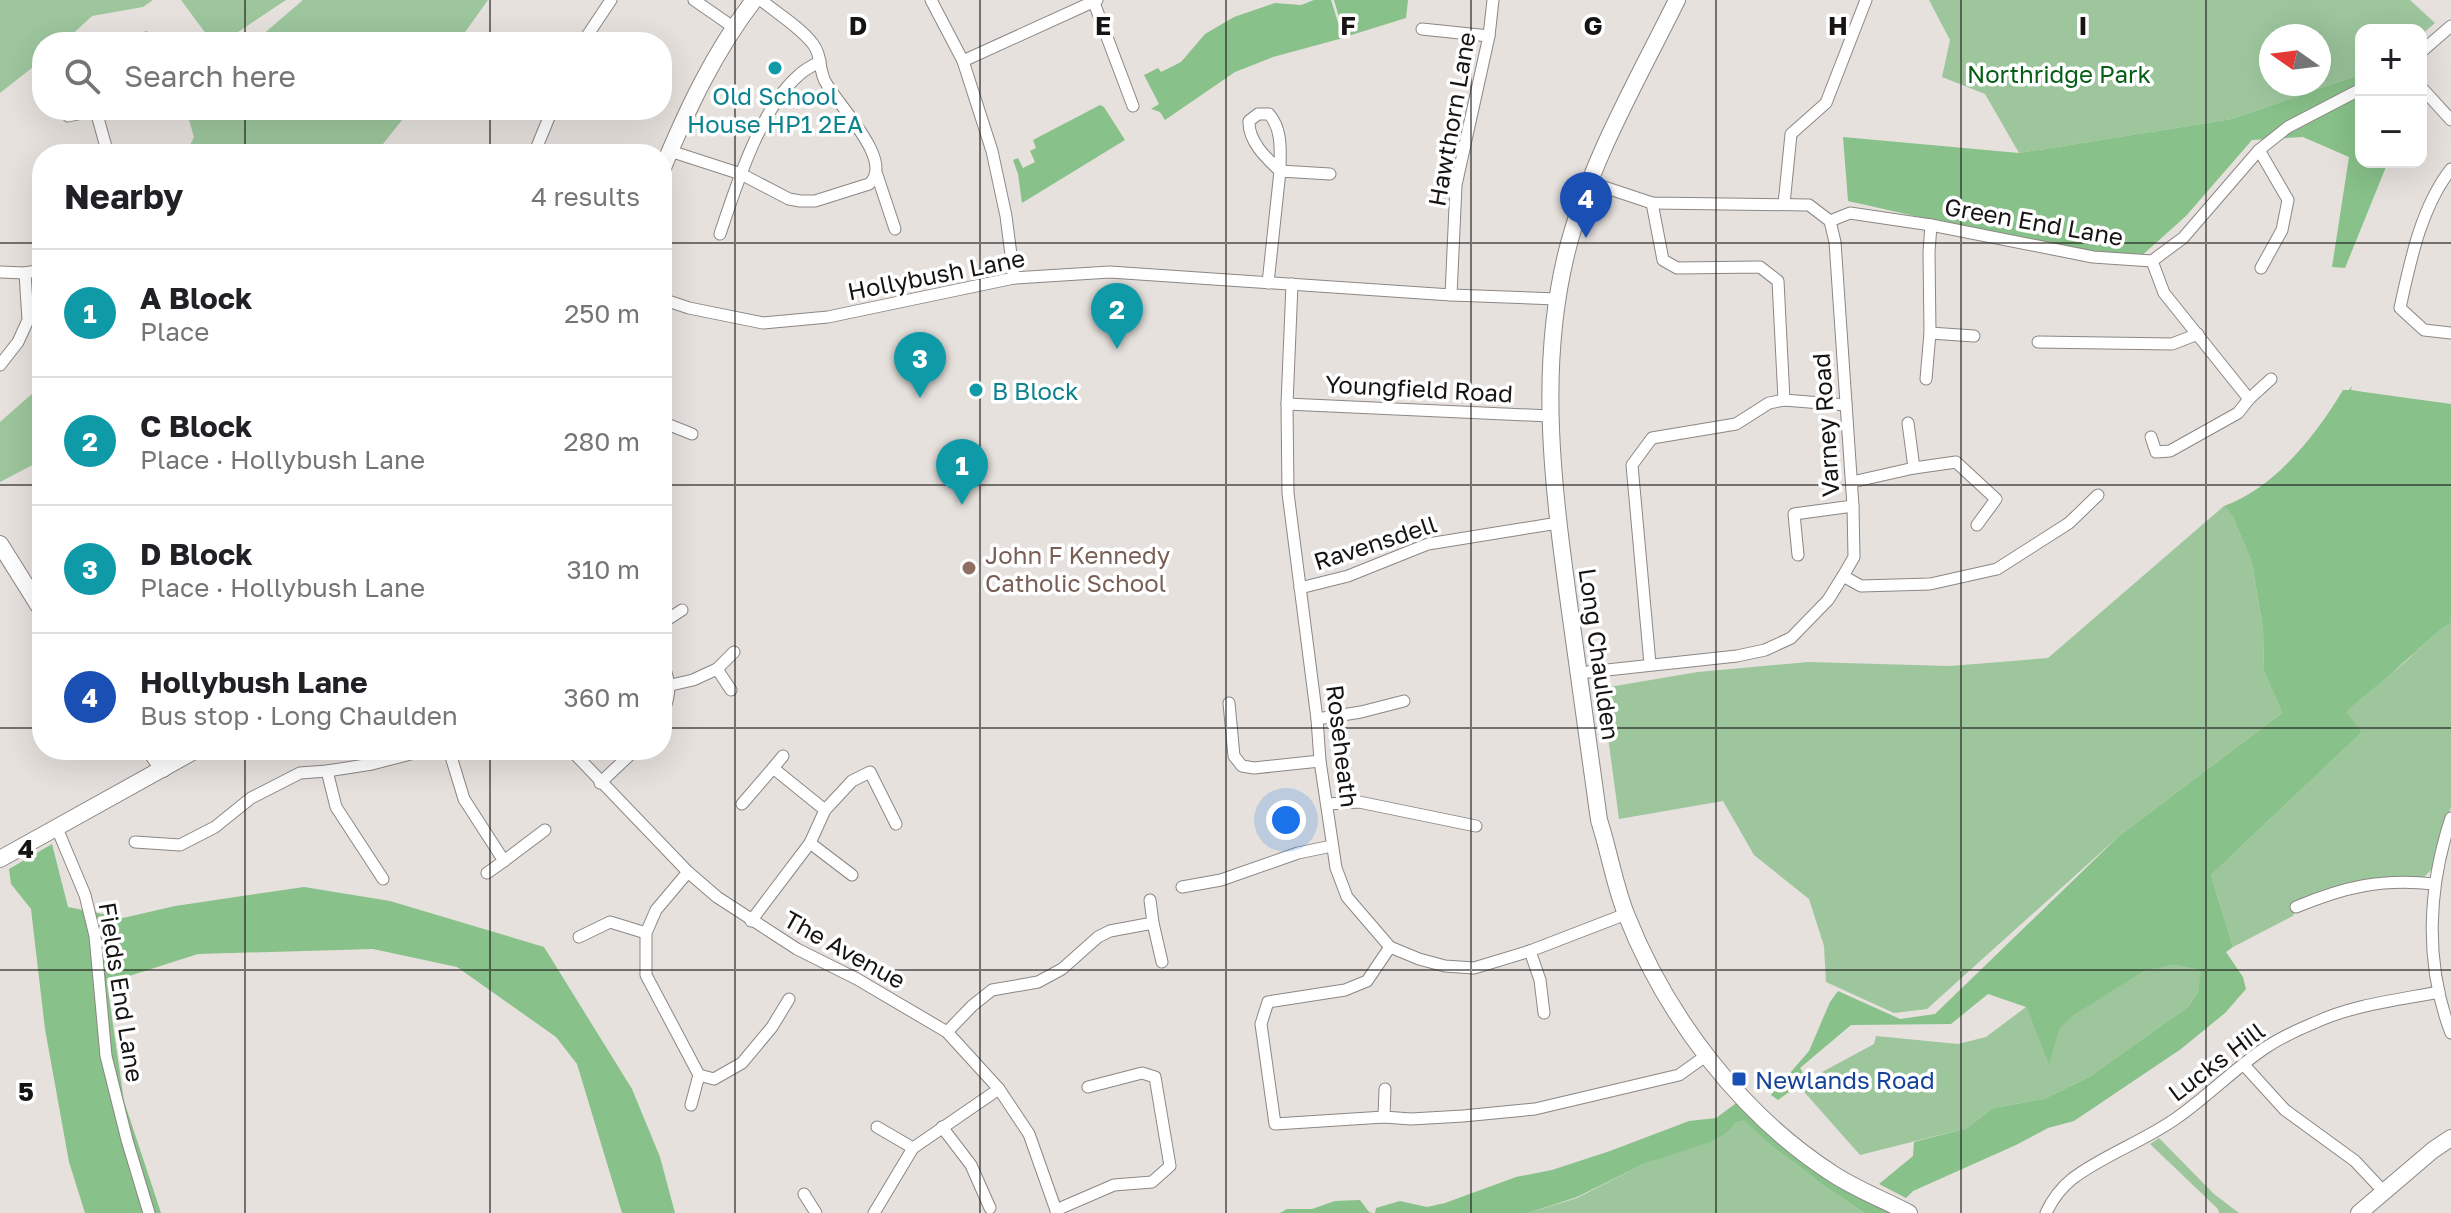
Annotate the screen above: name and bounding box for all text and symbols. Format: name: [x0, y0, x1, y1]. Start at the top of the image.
text: D: [849, 10, 867, 41]
text: E: [1095, 10, 1111, 41]
text: F: [1340, 10, 1356, 41]
text: G: [1583, 10, 1603, 41]
text: H: [1828, 10, 1848, 41]
text: I: [2079, 10, 2087, 41]
north arrow: [2259, 24, 2331, 96]
map controls: [2355, 24, 2427, 168]
button: +: [2355, 24, 2427, 96]
street label: Hawthorn Lane: [1421, 30, 1481, 208]
search box: [32, 32, 672, 120]
icon: search: [60, 54, 104, 98]
text: Search here: [124, 58, 296, 94]
marker: Old School House HP1 2EA: [766, 59, 784, 77]
park label: Northridge Park: [1967, 59, 2151, 88]
place label: Old School House HP1 2EA: [687, 81, 863, 138]
button: −: [2355, 96, 2427, 168]
pin: 4: [1560, 172, 1612, 238]
text: Nearby: [64, 176, 184, 216]
text: 4 results: [531, 181, 640, 212]
street label: Green End Lane: [1942, 191, 2126, 251]
street label: Hollybush Lane: [845, 243, 1027, 305]
text: A Block: [140, 280, 253, 316]
pin: 2: [1091, 283, 1143, 349]
text: 1: [83, 298, 97, 329]
text: 250 m: [564, 298, 640, 329]
text: Place: [140, 316, 209, 347]
pin: 3: [894, 332, 946, 398]
street label: Varney Road: [1806, 352, 1844, 498]
street label: Youngfield Road: [1324, 369, 1514, 407]
place label: B Block: [992, 376, 1079, 405]
marker: B Block: [967, 381, 985, 399]
text: C Block: [140, 408, 253, 444]
text: 2: [82, 426, 98, 457]
text: 280 m: [563, 426, 640, 457]
pin: 1: [936, 439, 988, 505]
text: Place · Hollybush Lane: [140, 444, 425, 475]
street label: Ravensdell: [1310, 509, 1440, 575]
text: D Block: [140, 536, 253, 572]
place label: John F Kennedy Catholic School: [985, 540, 1170, 597]
text: 3: [82, 554, 98, 585]
text: 310 m: [567, 554, 640, 585]
marker: John F Kennedy Catholic School: [960, 559, 978, 577]
street label: Long Chaulden: [1574, 566, 1626, 742]
text: Place · Hollybush Lane: [140, 572, 425, 603]
text: Hollybush Lane: [140, 664, 368, 700]
text: 4: [82, 682, 98, 713]
text: 360 m: [563, 682, 640, 713]
street label: Roseheath: [1321, 683, 1365, 809]
text: Bus stop · Long Chaulden: [140, 700, 458, 731]
your location: [1266, 800, 1306, 840]
text: 4: [18, 833, 34, 864]
street label: Fields End Lane: [93, 900, 151, 1084]
street label: The Avenue: [779, 904, 911, 994]
street label: Lucks Hill: [2162, 1015, 2270, 1107]
place label: Newlands Road: [1755, 1065, 1935, 1094]
marker: Newlands Road: [1730, 1070, 1748, 1088]
text: 5: [18, 1076, 34, 1107]

